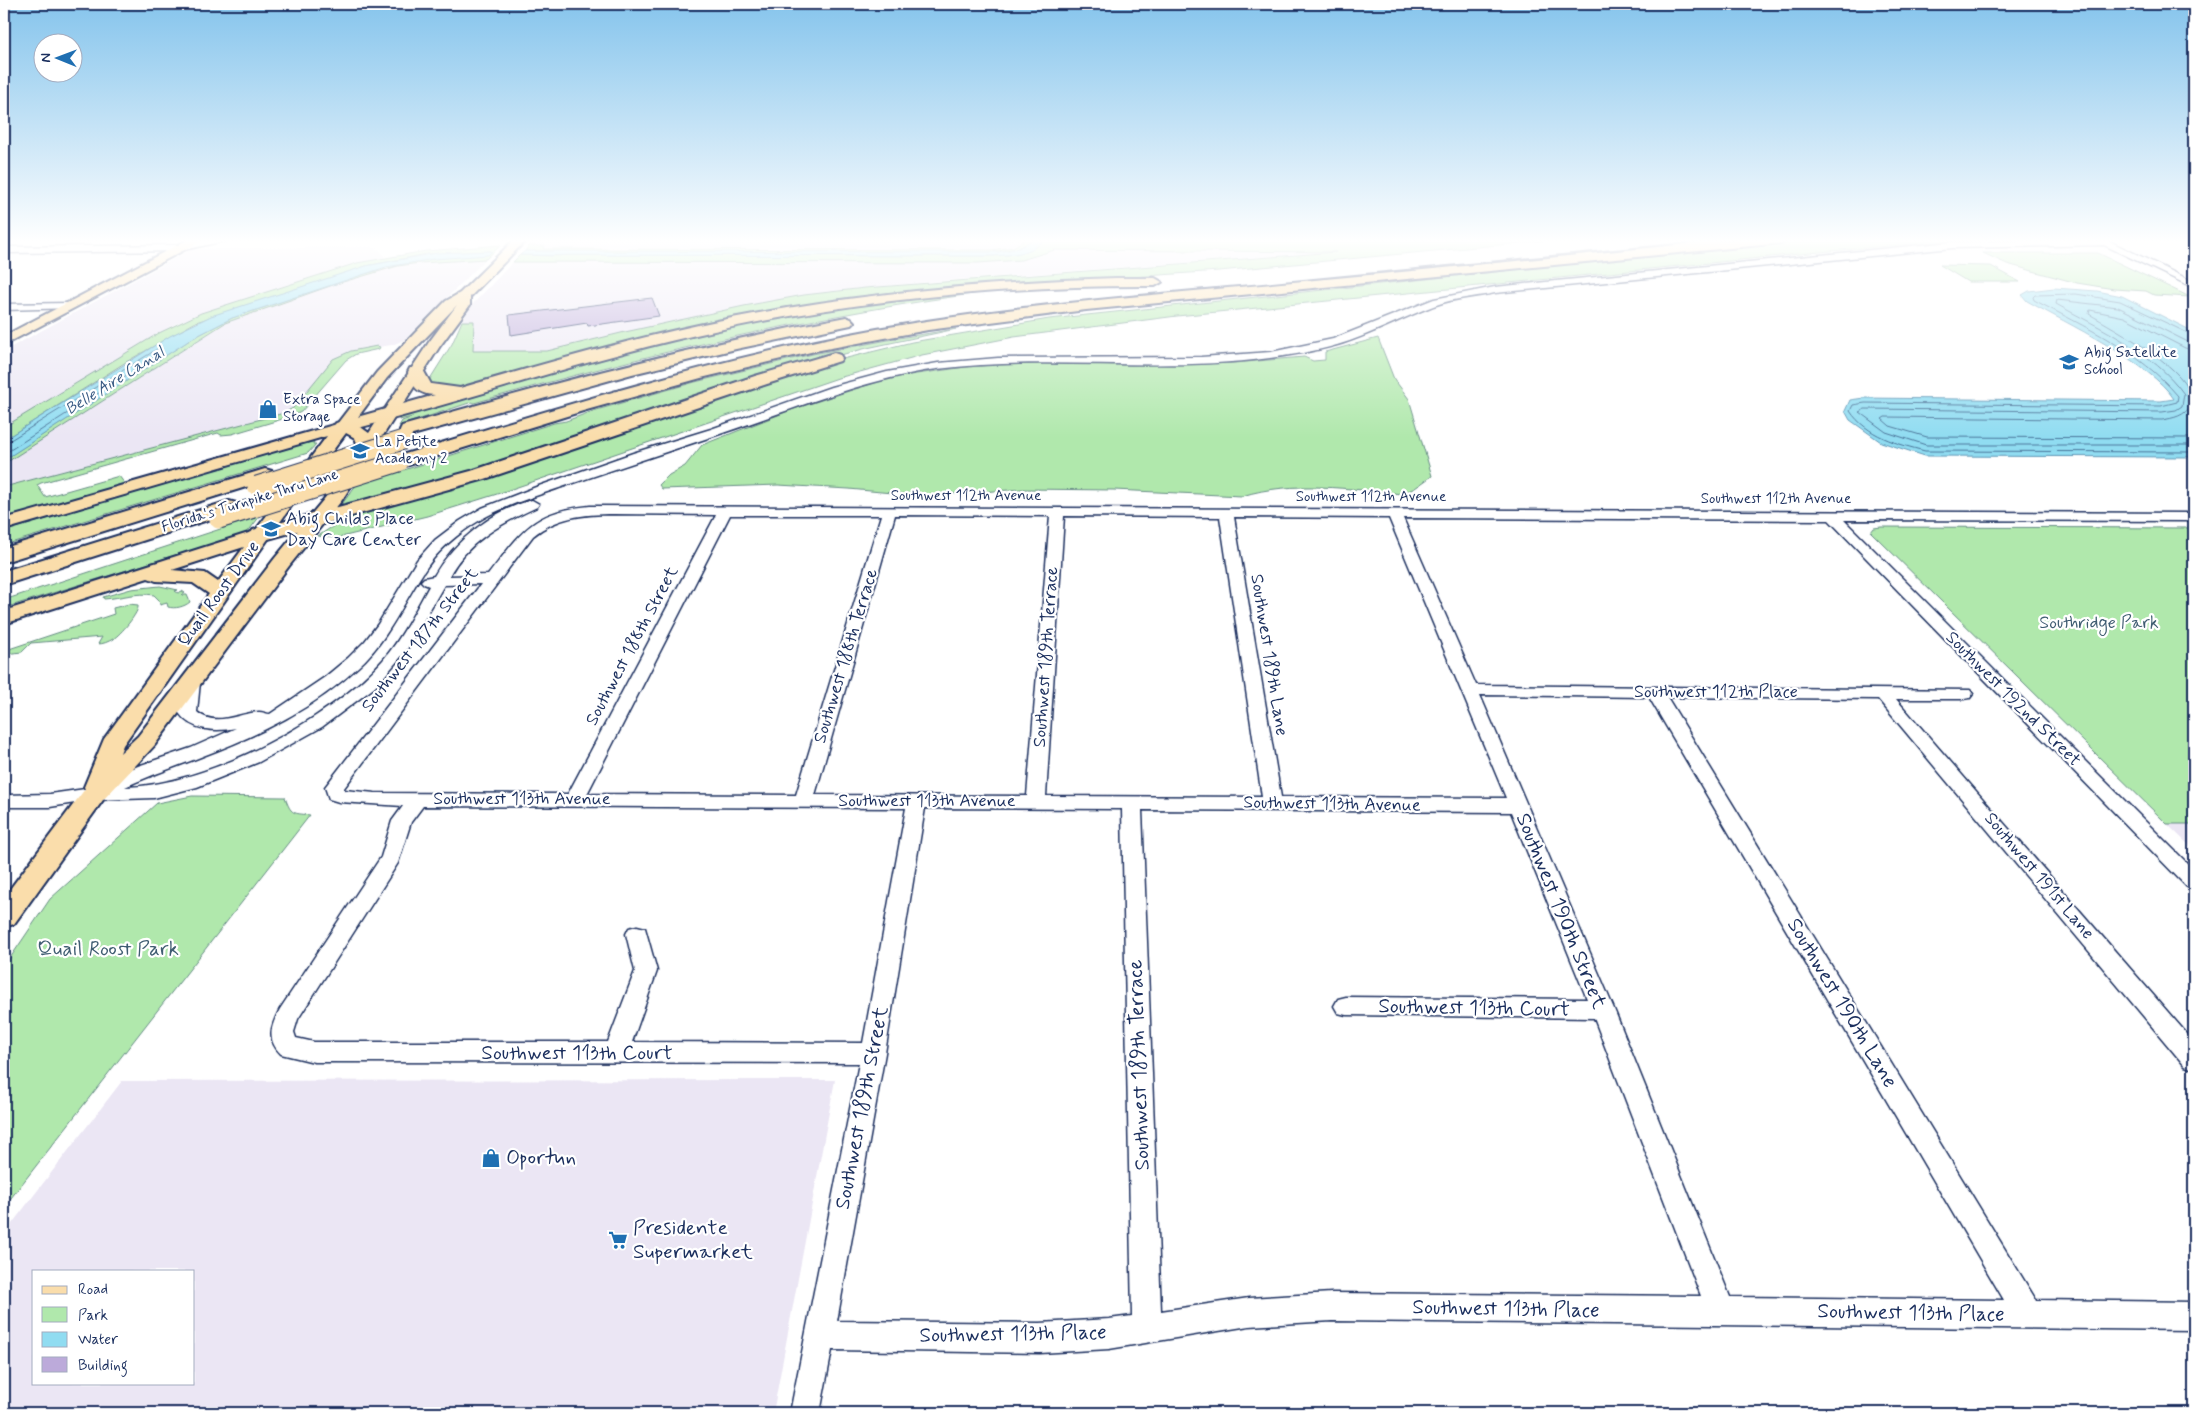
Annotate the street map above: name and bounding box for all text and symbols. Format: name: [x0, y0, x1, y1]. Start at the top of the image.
north arrow: [32, 32, 82, 82]
text: N: [37, 53, 55, 63]
water label: Belle Aire Canal: [62, 342, 169, 420]
place label: Abig Satellite School: [2084, 343, 2177, 380]
school or university icon: Abig Satellite School: [2058, 351, 2080, 373]
place label: Extra Space Storage: [283, 390, 360, 427]
shop icon: Extra Space Storage: [257, 398, 279, 420]
place label: La Petite Academy 2: [375, 432, 447, 469]
school or university icon: La Petite Academy 2: [349, 440, 371, 462]
street label: Florida's Turnpike Thru Lane: [159, 465, 341, 537]
street label: Southwest 112th Avenue: [891, 486, 1041, 506]
street label: Southwest 112th Avenue: [1296, 487, 1446, 507]
street label: Southwest 112th Avenue: [1701, 489, 1851, 509]
place label: Abig Childs Place Day Care Center: [286, 507, 422, 552]
school or university icon: Abig Childs Place Day Care Center: [260, 518, 282, 540]
street label: Quail Roost Drive: [172, 536, 266, 652]
street label: Southwest 187th Street: [356, 562, 484, 717]
street label: Southwest 188th Street: [580, 562, 684, 730]
street label: Southwest 188th Terrace: [808, 566, 884, 746]
street label: Southwest 189th Terrace: [1028, 566, 1064, 748]
street label: Southwest 189th Lane: [1244, 572, 1294, 738]
park label: Southridge Park: [2039, 611, 2159, 636]
street label: Southwest 192nd Street: [1940, 626, 2086, 772]
street label: Southwest 112th Place: [1634, 680, 1798, 704]
street label: Southwest 113th Avenue: [433, 787, 611, 811]
street label: Southwest 113th Avenue: [838, 789, 1016, 813]
street label: Southwest 113th Avenue: [1243, 790, 1421, 818]
street label: Southwest 191st Lane: [1979, 807, 2099, 945]
street label: Southwest 190th Street: [1509, 809, 1613, 1014]
street label: Southwest 190th Lane: [1780, 913, 1904, 1093]
park label: Quail Roost Park: [37, 935, 179, 963]
street label: Southwest 189th Terrace: [1121, 959, 1157, 1171]
street label: Southwest 113th Court: [1378, 992, 1570, 1024]
street label: Southwest 189th Street: [829, 1004, 896, 1212]
street label: Southwest 113th Court: [481, 1039, 673, 1067]
place label: Oportun: [506, 1144, 576, 1172]
shop icon: Oportun: [480, 1147, 502, 1169]
place label: Presidente Supermarket: [633, 1214, 753, 1266]
supermarket icon: Presidente Supermarket: [607, 1229, 629, 1251]
legend: [32, 1270, 195, 1384]
text: Road: [78, 1280, 108, 1300]
street label: Southwest 113th Place: [1412, 1293, 1600, 1325]
street label: Southwest 113th Place: [1817, 1297, 2005, 1329]
text: Park: [78, 1306, 108, 1326]
street label: Southwest 113th Place: [919, 1318, 1107, 1350]
text: Water: [78, 1330, 118, 1350]
text: Building: [78, 1356, 128, 1377]

